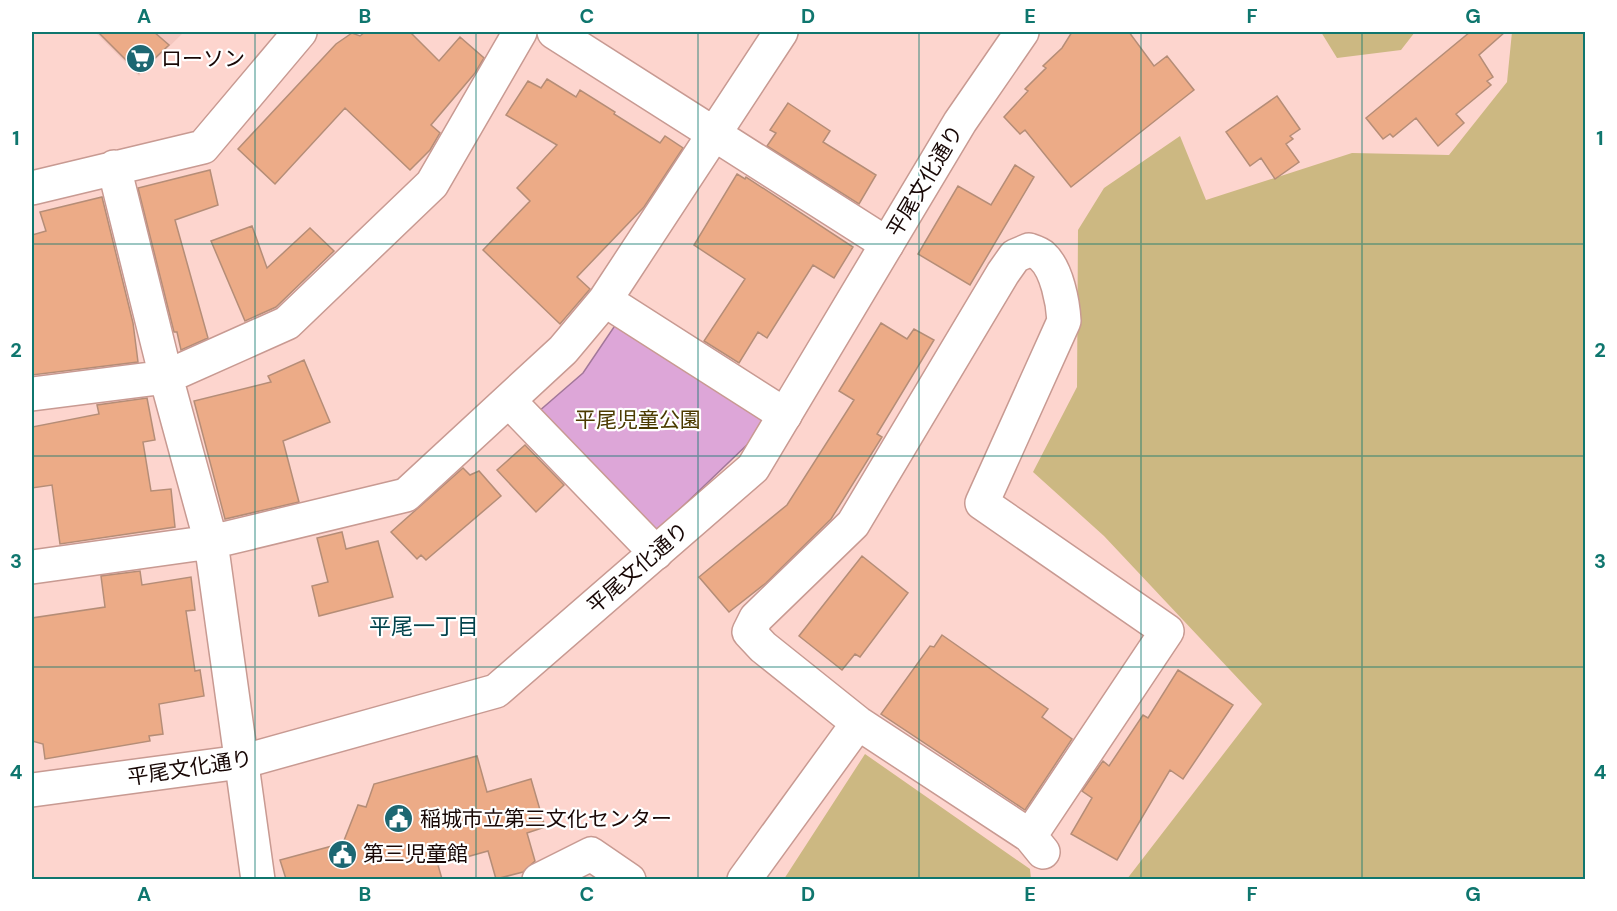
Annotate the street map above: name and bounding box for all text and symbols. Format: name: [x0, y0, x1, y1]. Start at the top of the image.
text: A: [137, 3, 151, 29]
text: B: [359, 3, 371, 29]
text: C: [580, 3, 594, 29]
text: D: [801, 3, 815, 29]
text: E: [1024, 3, 1036, 29]
text: F: [1246, 3, 1258, 29]
text: G: [1465, 3, 1481, 29]
supermarket icon: ローソン: [124, 43, 156, 75]
place label: ローソン: [161, 45, 245, 73]
street label: 平尾文化通り: [881, 120, 969, 242]
text: 1: [12, 125, 20, 151]
text: 1: [1596, 125, 1604, 151]
text: 2: [10, 337, 22, 363]
text: 2: [1594, 337, 1606, 363]
park label: 平尾児童公園: [575, 406, 701, 434]
street label: 平尾文化通り: [581, 516, 695, 620]
text: 3: [10, 548, 22, 574]
text: 3: [1594, 548, 1606, 574]
district label: 平尾一丁目: [369, 612, 479, 641]
street label: 平尾文化通り: [126, 744, 254, 792]
text: 4: [10, 759, 23, 785]
text: 4: [1594, 759, 1607, 785]
public building icon: 稲城市立第三文化センター: [383, 803, 415, 835]
place label: 稲城市立第三文化センター: [420, 805, 672, 833]
public building icon: 第三児童館: [326, 838, 358, 870]
place label: 第三児童館: [363, 840, 468, 868]
text: A: [137, 881, 151, 907]
text: B: [359, 881, 371, 907]
text: C: [580, 881, 594, 907]
text: D: [801, 881, 815, 907]
text: E: [1024, 881, 1036, 907]
text: F: [1246, 881, 1258, 907]
text: G: [1465, 881, 1481, 907]

